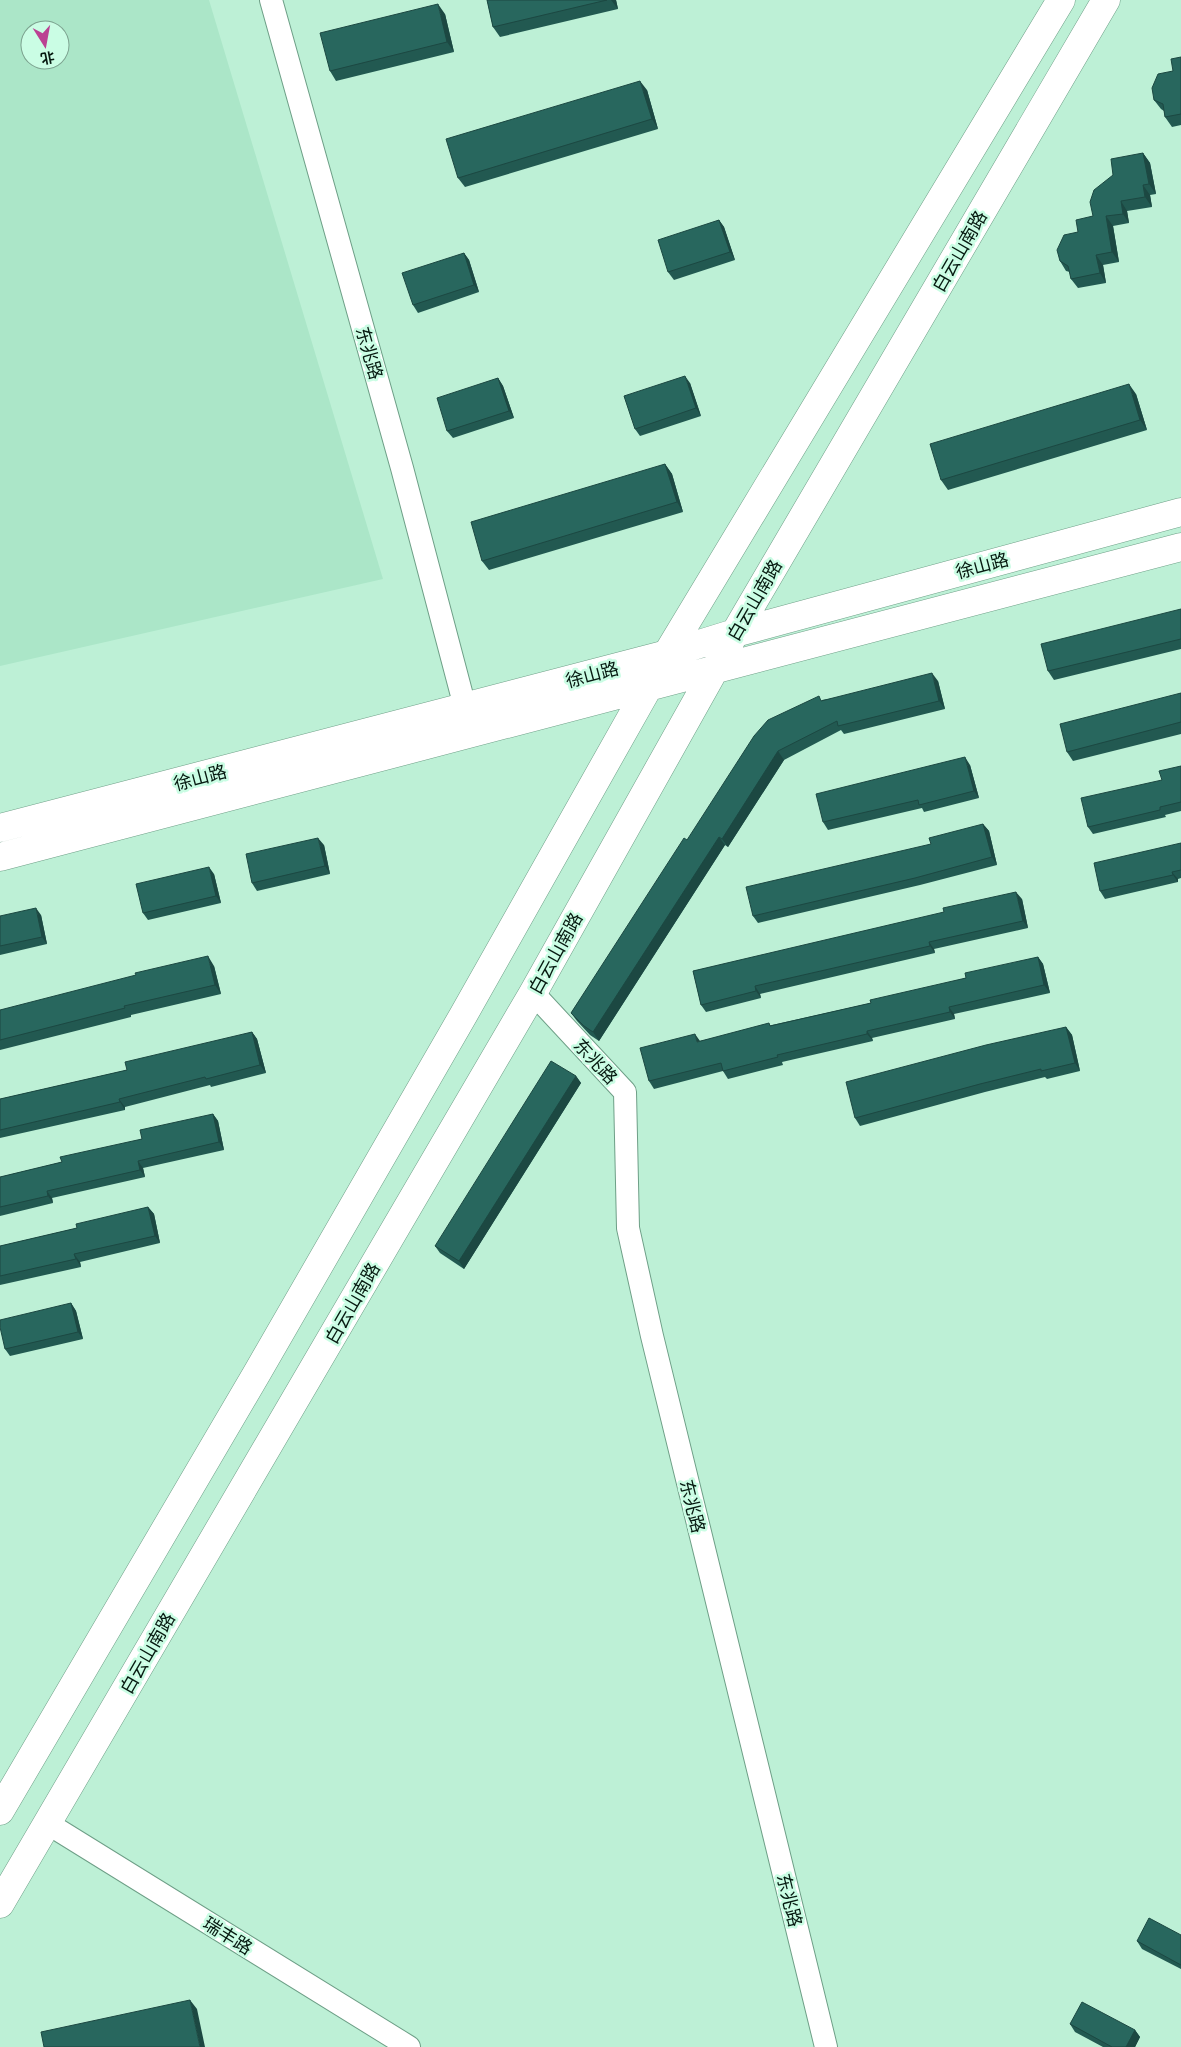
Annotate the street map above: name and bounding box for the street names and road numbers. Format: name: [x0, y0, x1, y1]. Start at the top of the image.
street label: 白云山南路: [926, 206, 992, 296]
street label: 东兆路: [351, 324, 389, 382]
street label: 徐山路: [953, 546, 1011, 584]
street label: 白云山南路: [721, 555, 787, 645]
street label: 徐山路: [563, 655, 621, 693]
street label: 徐山路: [171, 758, 229, 796]
street label: 白云山南路: [523, 908, 587, 998]
street label: 东兆路: [569, 1033, 623, 1089]
street label: 白云山南路: [319, 1258, 385, 1348]
street label: 东兆路: [675, 1477, 711, 1535]
street label: 白云山南路: [114, 1608, 180, 1698]
street label: 东兆路: [772, 1871, 808, 1929]
street label: 瑞丰路: [199, 1911, 257, 1959]

